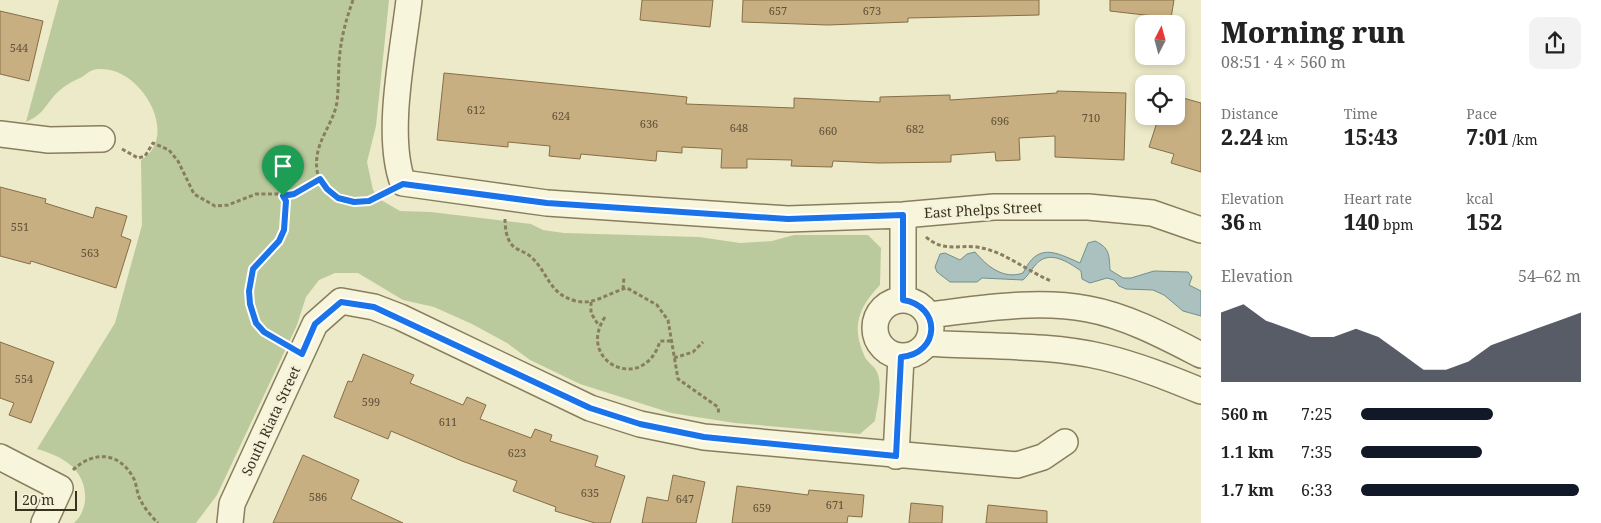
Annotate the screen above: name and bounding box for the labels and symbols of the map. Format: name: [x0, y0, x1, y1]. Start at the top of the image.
house number: 657: [769, 3, 787, 18]
house number: 673: [863, 3, 881, 18]
north arrow: [1135, 15, 1185, 65]
house number: 544: [10, 40, 28, 55]
house number: 612: [467, 102, 485, 117]
house number: 624: [552, 108, 570, 123]
house number: 710: [1082, 110, 1100, 125]
house number: 696: [991, 113, 1009, 128]
house number: 636: [640, 116, 658, 131]
house number: 648: [730, 120, 748, 135]
house number: 682: [906, 121, 924, 136]
house number: 660: [819, 123, 837, 138]
pin: [262, 145, 304, 196]
street label: East Phelps Street: [923, 197, 1043, 222]
house number: 551: [11, 219, 29, 234]
house number: 563: [81, 245, 99, 260]
street label: South Riata Street: [237, 363, 304, 479]
house number: 554: [15, 371, 33, 386]
house number: 599: [362, 394, 380, 409]
house number: 611: [439, 414, 457, 429]
house number: 623: [508, 445, 526, 460]
house number: 635: [581, 485, 599, 500]
scale bar: [15, 488, 78, 511]
house number: 586: [309, 489, 327, 504]
house number: 647: [676, 491, 694, 506]
house number: 671: [826, 497, 844, 512]
house number: 659: [753, 500, 771, 515]

